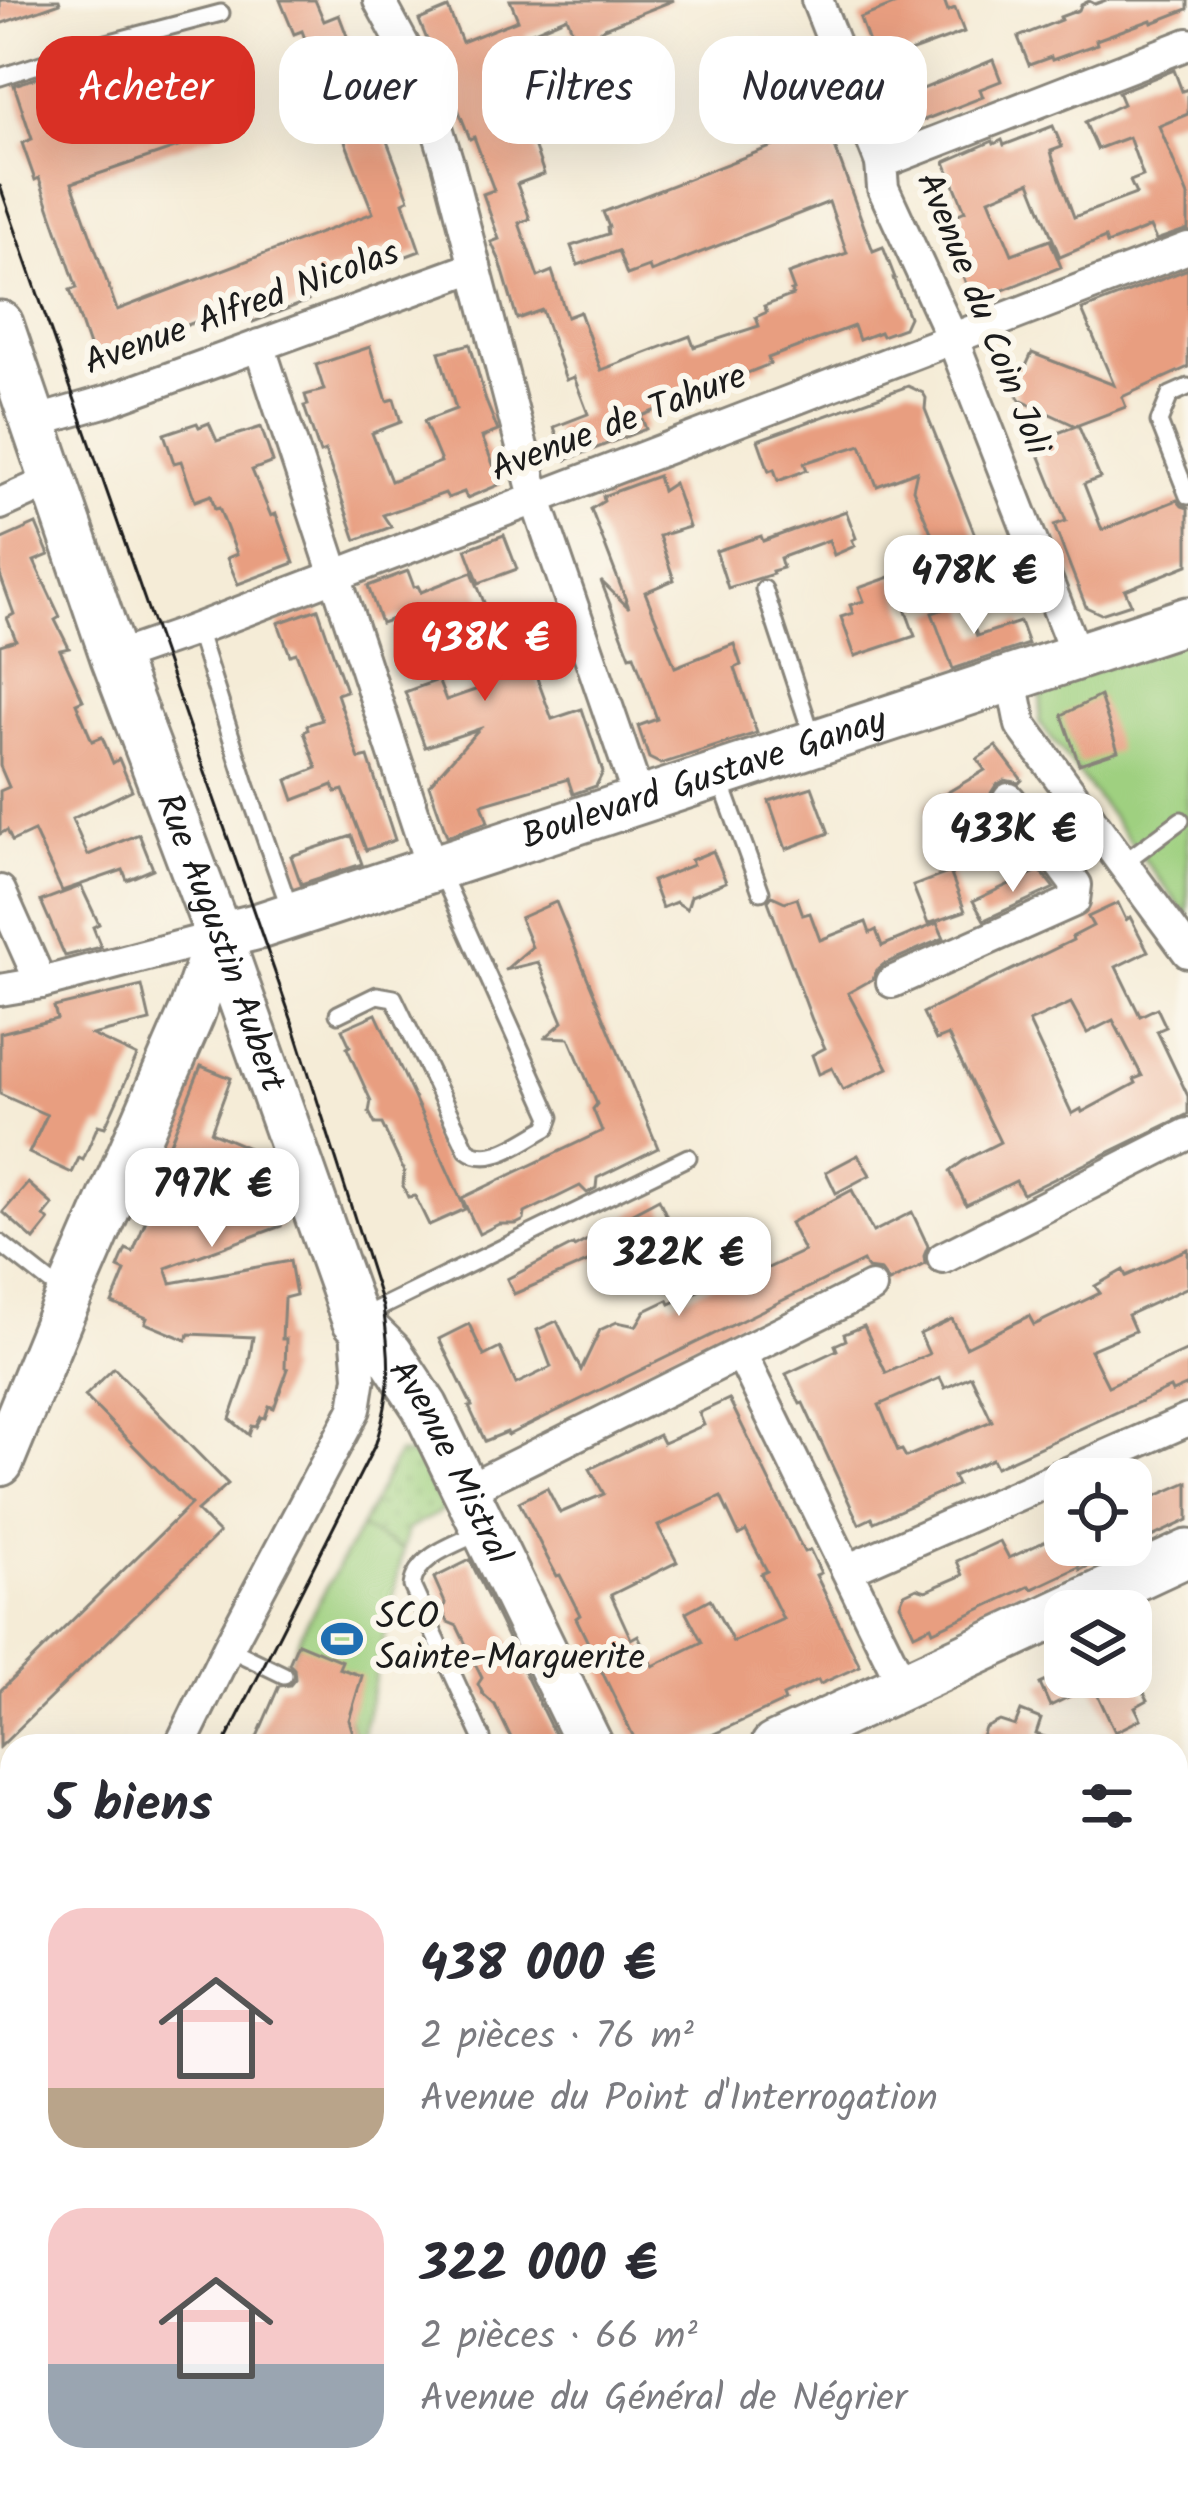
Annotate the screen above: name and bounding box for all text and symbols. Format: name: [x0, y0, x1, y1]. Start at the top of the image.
chip: Acheter: [36, 36, 255, 144]
chip: Louer: [279, 36, 458, 144]
chip: Filtres: [482, 36, 675, 144]
chip: Nouveau: [699, 36, 927, 144]
street label: Avenue du Coin Joli: [899, 164, 1065, 465]
street label: Avenue Alfred Nicolas: [76, 226, 408, 392]
street label: Avenue de Tahure: [483, 349, 755, 499]
pin: 478K €: [876, 535, 1072, 637]
text: 478K €: [911, 543, 1037, 605]
pin: 438K €: [387, 602, 583, 704]
text: 438K €: [421, 610, 549, 672]
street label: Boulevard Gustave Ganay: [514, 692, 895, 866]
street label: Rue Augustin Aubert: [139, 785, 301, 1101]
pin: 433K €: [915, 793, 1111, 895]
text: 433K €: [949, 801, 1077, 863]
pin: 797K €: [114, 1148, 310, 1250]
text: 797K €: [152, 1156, 272, 1218]
pin: 322K €: [581, 1217, 777, 1319]
text: 322K €: [614, 1225, 744, 1287]
street label: Avenue Mistral: [373, 1348, 526, 1575]
map controls: [1044, 1458, 1152, 1698]
button: locate: [1044, 1458, 1152, 1566]
place label: SCO Sainte-Marguerite: [376, 1590, 645, 1688]
button: layers: [1044, 1590, 1152, 1698]
sports icon: SCO Sainte-Marguerite: [319, 1616, 365, 1662]
text: 5 biens: [48, 1766, 213, 1847]
icon: filters: [1074, 1773, 1140, 1839]
text: 438 000 €: [420, 1926, 656, 2007]
icon: home: [144, 1956, 288, 2100]
text: 2 pièces · 76 m²: [420, 2007, 694, 2069]
text: Avenue du Point d'Interrogation: [420, 2069, 938, 2131]
text: 322 000 €: [420, 2226, 657, 2307]
icon: home: [144, 2256, 288, 2400]
text: 2 pièces · 66 m²: [420, 2307, 697, 2369]
text: Avenue du Général de Négrier: [420, 2369, 907, 2431]

